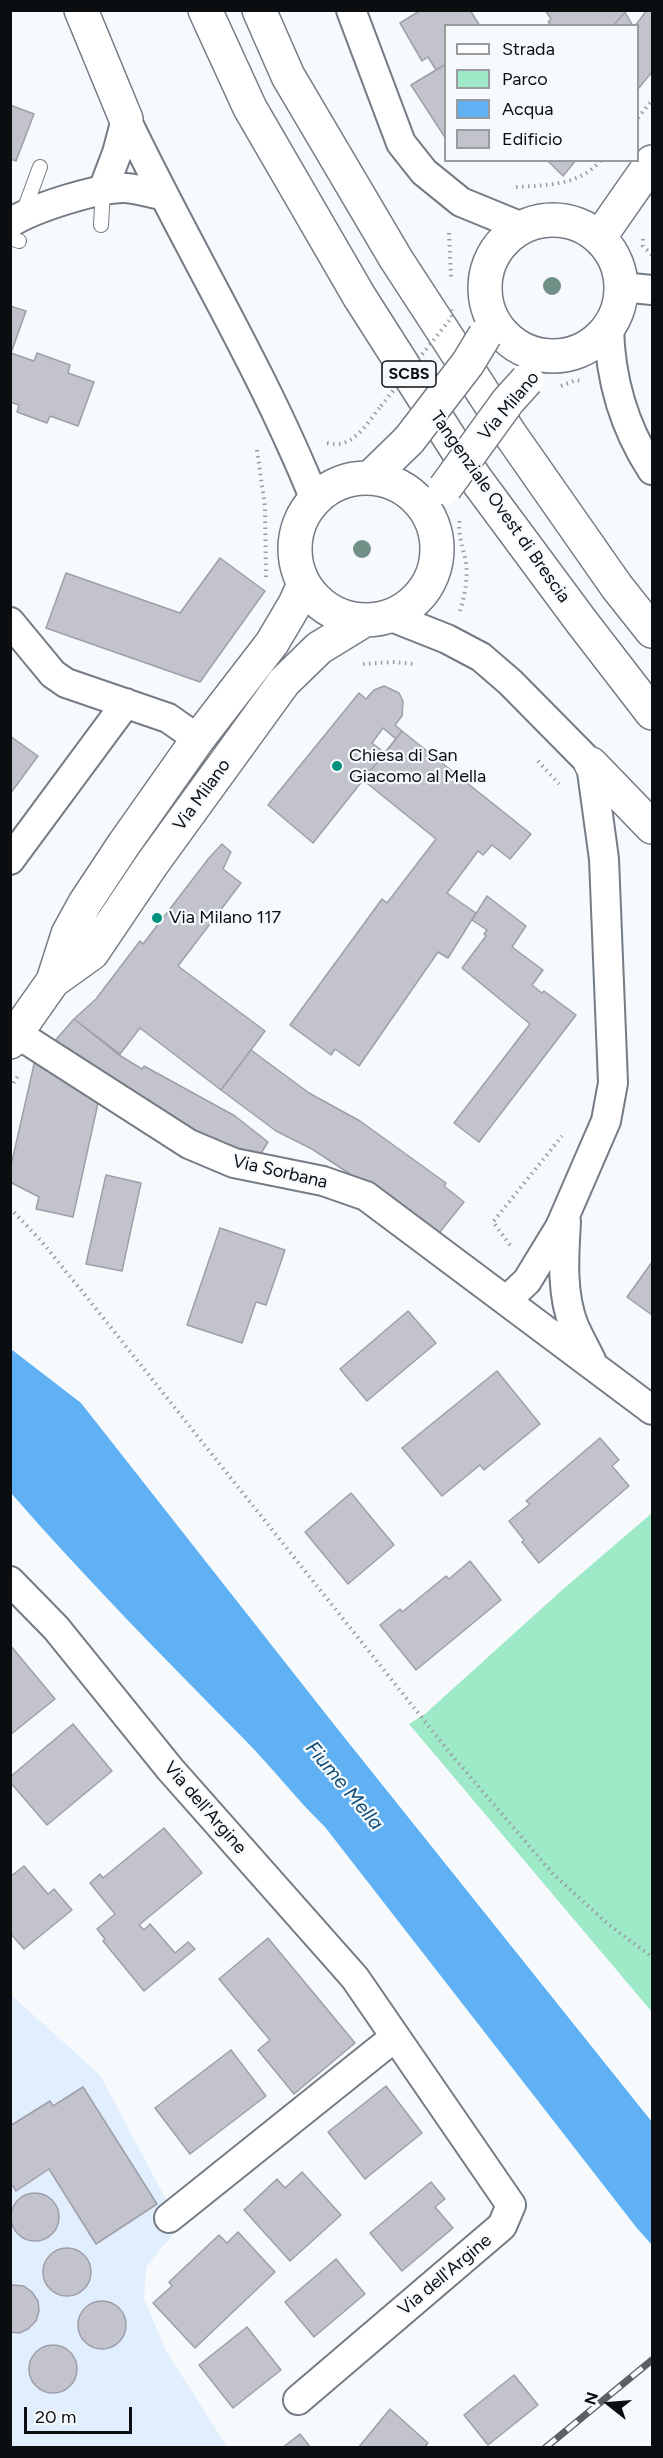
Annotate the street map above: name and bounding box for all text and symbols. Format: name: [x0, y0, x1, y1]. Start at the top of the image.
legend: [444, 24, 639, 162]
text: Strada: [502, 38, 555, 60]
text: Parco: [502, 68, 548, 90]
text: Acqua: [502, 98, 553, 120]
text: Edificio: [502, 128, 563, 150]
road number: SCBS: [382, 361, 436, 387]
street label: Via Milano: [474, 367, 544, 445]
street label: Tangenziale Ovest di Brescia: [425, 407, 575, 607]
place label: Chiesa di San Giacomo al Mella: [349, 745, 486, 788]
street label: Via Milano: [169, 755, 235, 835]
marker: Chiesa di San Giacomo al Mella: [330, 759, 344, 773]
place label: Via Milano 117: [169, 907, 281, 929]
marker: Via Milano 117: [150, 911, 164, 925]
street label: Via Sorbana: [230, 1151, 330, 1193]
water label: Fiume Mella: [300, 1737, 388, 1835]
street label: Via dell'Argine: [159, 1757, 251, 1859]
street label: Via dell'Argine: [394, 2230, 496, 2320]
north arrow: [579, 2374, 639, 2434]
text: N: [580, 2390, 602, 2407]
scale bar: [27, 2395, 135, 2433]
text: 20 m: [35, 2406, 76, 2428]

